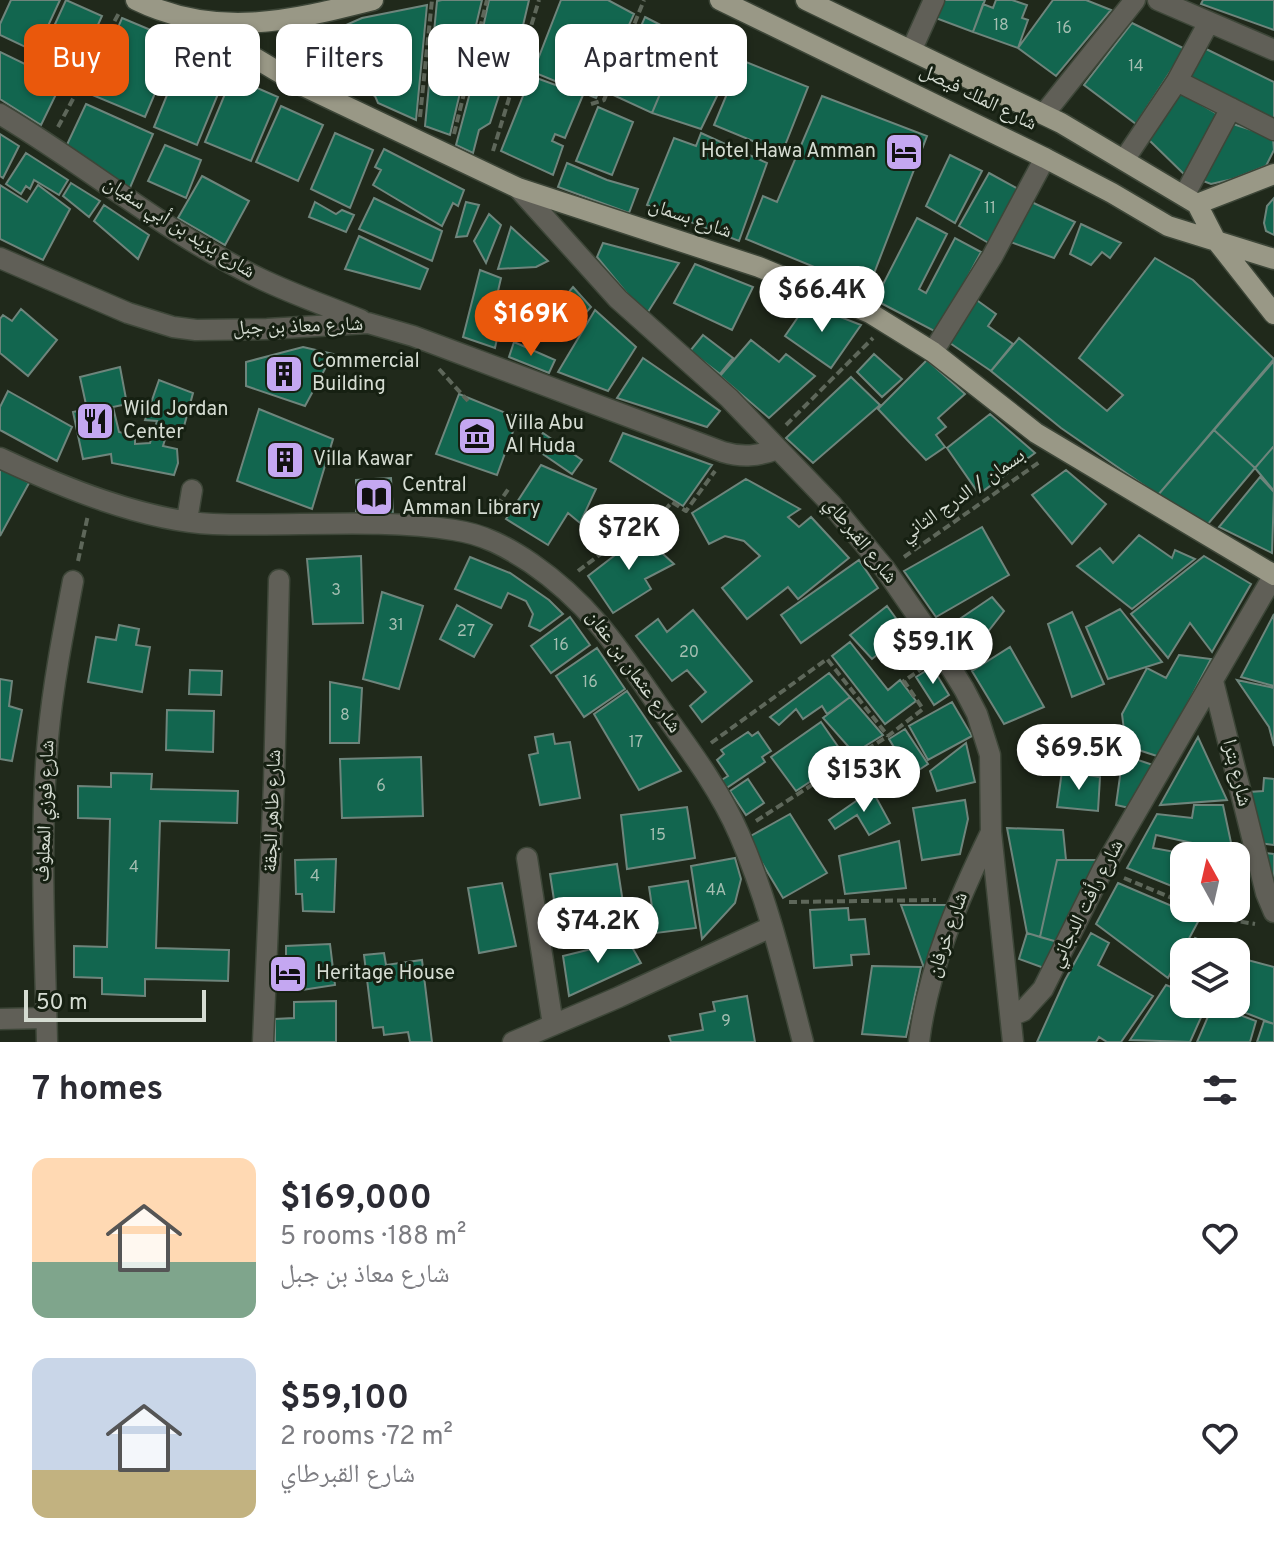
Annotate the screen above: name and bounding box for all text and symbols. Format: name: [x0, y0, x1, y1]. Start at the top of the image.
house number: 18: [993, 16, 1009, 36]
house number: 16: [1056, 19, 1072, 39]
chip: Buy: [24, 24, 129, 96]
chip: Rent: [145, 24, 260, 96]
chip: Filters: [276, 24, 412, 96]
chip: New: [428, 24, 539, 96]
chip: Apartment: [555, 24, 747, 96]
house number: 14: [1128, 57, 1144, 77]
street label: شارع الملك فيصل: [915, 58, 1041, 138]
hotel icon: Hotel Hawa Amman: [883, 131, 925, 173]
place label: Hotel Hawa Amman: [701, 139, 876, 165]
street label: شارع يزيد بن أبي سفيان: [98, 170, 260, 286]
street label: شارع بسمان: [645, 193, 735, 245]
house number: 11: [984, 199, 996, 219]
pin: $66.4K: [757, 266, 887, 334]
text: $66.4K: [777, 275, 867, 308]
pin: $169K: [475, 290, 587, 358]
text: $169K: [493, 299, 569, 332]
street label: شارع معاذ بن جبل: [232, 312, 364, 342]
place label: Commercial Building: [312, 349, 420, 398]
building icon: Commercial Building: [263, 353, 305, 395]
place label: Wild Jordan Center: [123, 397, 229, 446]
restaurant icon: Wild Jordan Center: [74, 400, 116, 442]
place label: Villa Abu Al Huda: [505, 411, 584, 460]
museum icon: Villa Abu Al Huda: [456, 415, 498, 457]
building icon: Villa Kawar: [264, 439, 306, 481]
street label: بسمان / الدرج الثاني: [895, 443, 1031, 550]
place label: Villa Kawar: [313, 447, 413, 473]
place label: Central Amman Library: [402, 473, 541, 522]
library icon: Central Amman Library: [353, 476, 395, 518]
street label: شارع القبرطاي: [816, 492, 903, 590]
pin: $72K: [582, 504, 676, 572]
text: $72K: [597, 513, 661, 546]
house number: 3: [331, 581, 341, 601]
street label: شارع عثمان بن عفان: [579, 605, 687, 739]
house number: 31: [388, 616, 404, 636]
pin: $59.1K: [868, 618, 998, 686]
house number: 27: [457, 622, 475, 642]
text: $59.1K: [892, 627, 974, 660]
house number: 16: [553, 636, 569, 656]
house number: 20: [679, 643, 699, 663]
house number: 16: [582, 673, 598, 693]
house number: 8: [340, 706, 350, 726]
pin: $69.5K: [1014, 724, 1144, 792]
house number: 17: [629, 733, 643, 753]
text: $69.5K: [1035, 733, 1123, 766]
street label: شارع بترا: [1215, 737, 1257, 809]
street label: شارع فوزي المعلوف: [31, 740, 63, 882]
pin: $153K: [808, 746, 920, 814]
street label: شارع طاهر الجقة: [258, 749, 288, 873]
text: $153K: [826, 755, 902, 788]
house number: 6: [376, 777, 386, 797]
house number: 15: [650, 826, 666, 846]
street label: شارع رأفت الدجاني: [1043, 835, 1131, 973]
north arrow: [1170, 842, 1250, 922]
map controls: [1170, 842, 1250, 1018]
house number: 4: [129, 858, 139, 878]
house number: 4: [310, 867, 320, 887]
house number: 4A: [706, 881, 726, 901]
street label: شارع خرفان: [921, 889, 975, 981]
pin: $74.2K: [533, 897, 663, 965]
text: $74.2K: [556, 906, 640, 939]
button: layers: [1170, 938, 1250, 1018]
hotel icon: Heritage House: [267, 953, 309, 995]
place label: Heritage House: [316, 961, 455, 987]
scale bar: [24, 986, 206, 1022]
text: 50 m: [36, 990, 88, 1017]
house number: 9: [721, 1012, 731, 1032]
icon: filters: [1198, 1068, 1242, 1112]
text: 7 homes: [32, 1069, 163, 1112]
text: $169,000: [280, 1178, 432, 1221]
icon: home: [96, 1190, 192, 1286]
icon: heart: [1198, 1216, 1242, 1260]
text: 5 rooms · 188 m²: [280, 1221, 466, 1254]
text: شارع معاذ بن جبل: [280, 1259, 450, 1292]
text: $59,100: [280, 1378, 409, 1421]
icon: home: [96, 1390, 192, 1486]
icon: heart: [1198, 1416, 1242, 1460]
text: 2 rooms · 72 m²: [280, 1421, 453, 1454]
text: شارع القبرطاي: [280, 1459, 415, 1492]

